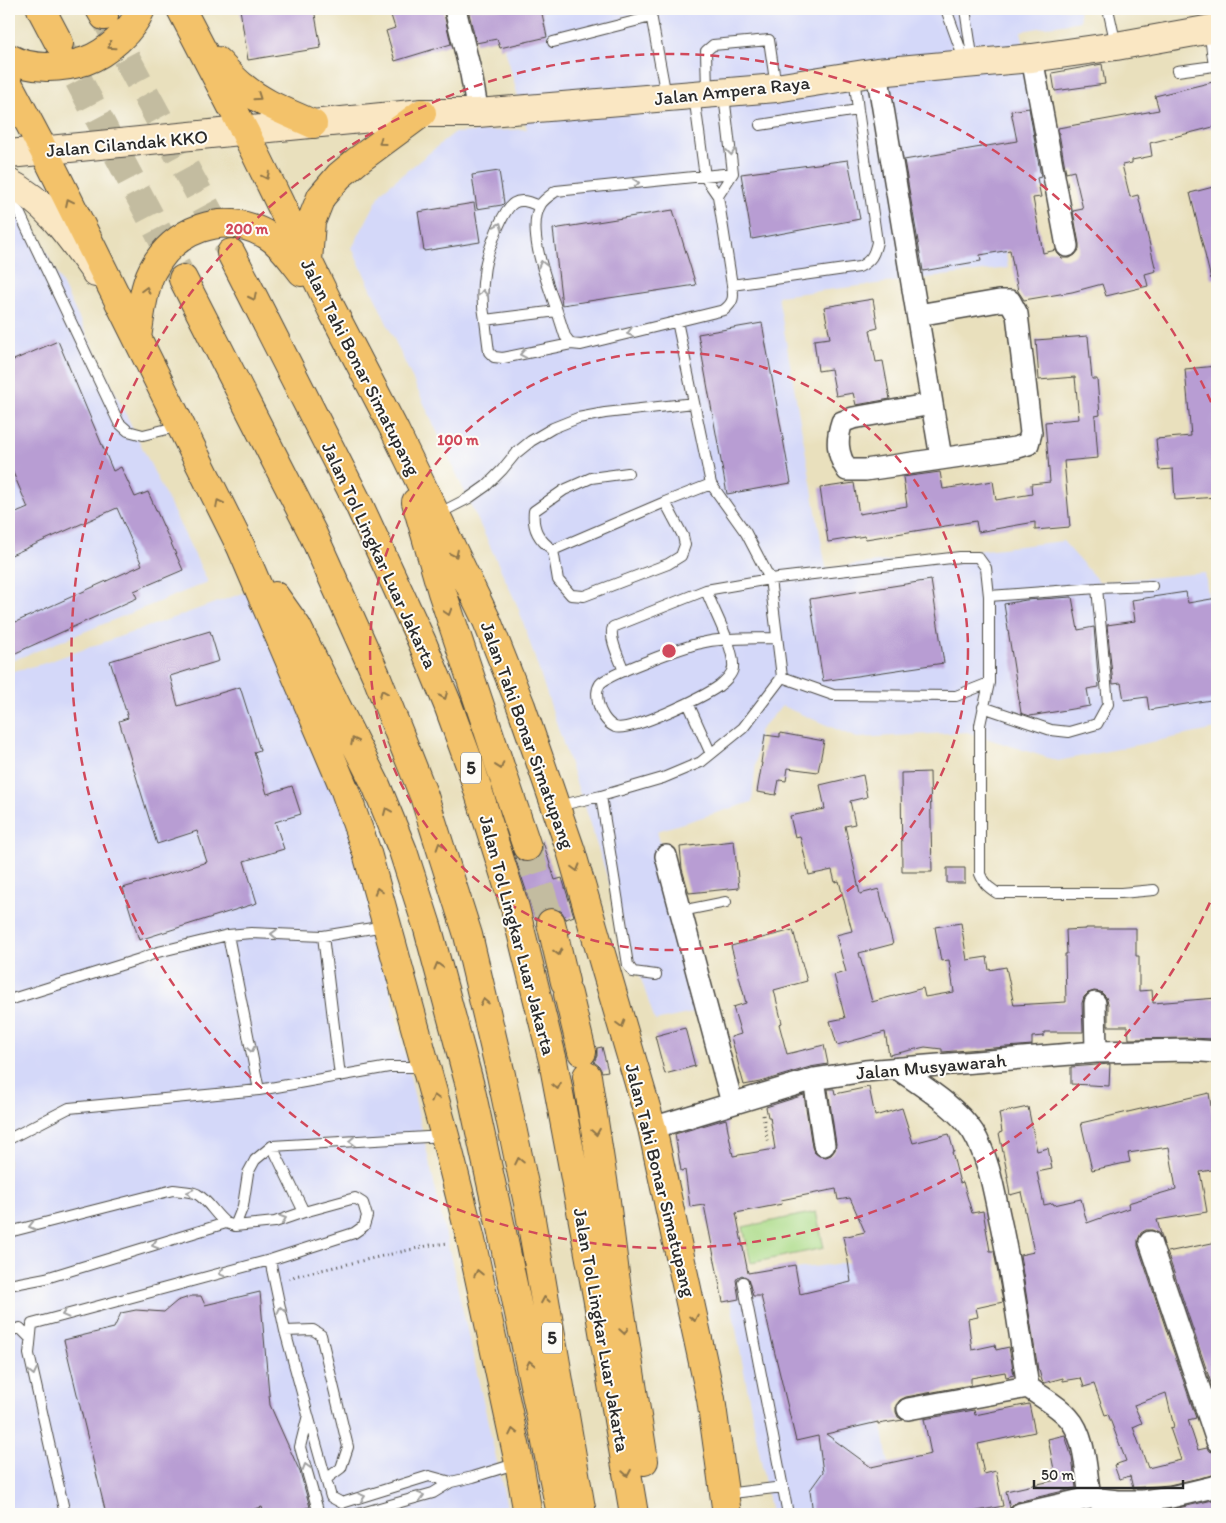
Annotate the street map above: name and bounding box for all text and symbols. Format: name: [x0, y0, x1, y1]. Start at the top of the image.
one-way arrow: [107, 40, 116, 49]
street label: Jalan Ampera Raya: [653, 71, 811, 110]
one-way arrow: [252, 91, 261, 100]
street label: Jalan Cilandak KKO: [45, 125, 209, 162]
one-way arrow: [379, 136, 388, 145]
one-way arrow: [725, 149, 736, 157]
one-way arrow: [260, 171, 270, 180]
one-way arrow: [632, 178, 640, 189]
one-way arrow: [65, 198, 75, 207]
text: 200 m: [226, 220, 269, 238]
one-way arrow: [492, 222, 503, 231]
street label: Jalan Tahi Bonar Simatupang: [296, 255, 425, 480]
one-way arrow: [537, 260, 548, 269]
one-way arrow: [140, 287, 150, 295]
one-way arrow: [478, 289, 488, 296]
one-way arrow: [247, 291, 257, 300]
one-way arrow: [625, 327, 634, 338]
one-way arrow: [519, 348, 527, 359]
text: 100 m: [437, 431, 479, 449]
street label: Jalan Tol Lingkar Luar Jakarta: [317, 438, 442, 672]
one-way arrow: [215, 499, 225, 508]
one-way arrow: [449, 549, 459, 558]
one-way arrow: [442, 608, 452, 616]
street label: Jalan Tahi Bonar Simatupang: [476, 618, 579, 852]
centre of rings: [660, 642, 678, 660]
one-way arrow: [379, 690, 389, 698]
one-way arrow: [437, 691, 448, 700]
one-way arrow: [350, 738, 360, 747]
road number: 5: [461, 752, 481, 784]
one-way arrow: [494, 762, 504, 770]
one-way arrow: [383, 807, 394, 816]
street label: Jalan Tol Lingkar Luar Jakarta: [474, 813, 561, 1058]
one-way arrow: [435, 842, 445, 850]
one-way arrow: [571, 864, 581, 872]
one-way arrow: [373, 887, 384, 896]
one-way arrow: [270, 929, 278, 939]
one-way arrow: [552, 948, 563, 957]
one-way arrow: [433, 961, 444, 970]
one-way arrow: [479, 998, 490, 1006]
one-way arrow: [616, 1020, 626, 1028]
one-way arrow: [245, 1045, 256, 1054]
street label: Jalan Musyawarah: [855, 1048, 1008, 1085]
street label: Jalan Tahi Bonar Simatupang: [620, 1061, 701, 1300]
one-way arrow: [552, 1082, 562, 1091]
one-way arrow: [430, 1095, 440, 1103]
one-way arrow: [590, 1128, 600, 1136]
one-way arrow: [347, 1136, 355, 1147]
one-way arrow: [514, 1156, 525, 1165]
one-way arrow: [185, 1188, 194, 1199]
street label: Jalan Tol Lingkar Luar Jakarta: [569, 1206, 634, 1454]
one-way arrow: [278, 1215, 287, 1225]
one-way arrow: [28, 1220, 37, 1231]
one-way arrow: [151, 1239, 159, 1249]
one-way arrow: [219, 1267, 227, 1277]
one-way arrow: [473, 1269, 484, 1278]
one-way arrow: [541, 1296, 551, 1304]
one-way arrow: [276, 1306, 287, 1315]
one-way arrow: [61, 1308, 70, 1319]
one-way arrow: [688, 1313, 698, 1322]
road number: 5: [542, 1322, 562, 1354]
one-way arrow: [618, 1326, 628, 1335]
one-way arrow: [525, 1359, 535, 1368]
one-way arrow: [27, 1368, 38, 1377]
one-way arrow: [508, 1427, 518, 1436]
scale bar: [1034, 1458, 1182, 1490]
one-way arrow: [302, 1464, 312, 1472]
text: 50 m: [1041, 1466, 1074, 1484]
one-way arrow: [621, 1470, 632, 1478]
one-way arrow: [417, 1491, 426, 1502]
one-way arrow: [358, 1492, 366, 1502]

